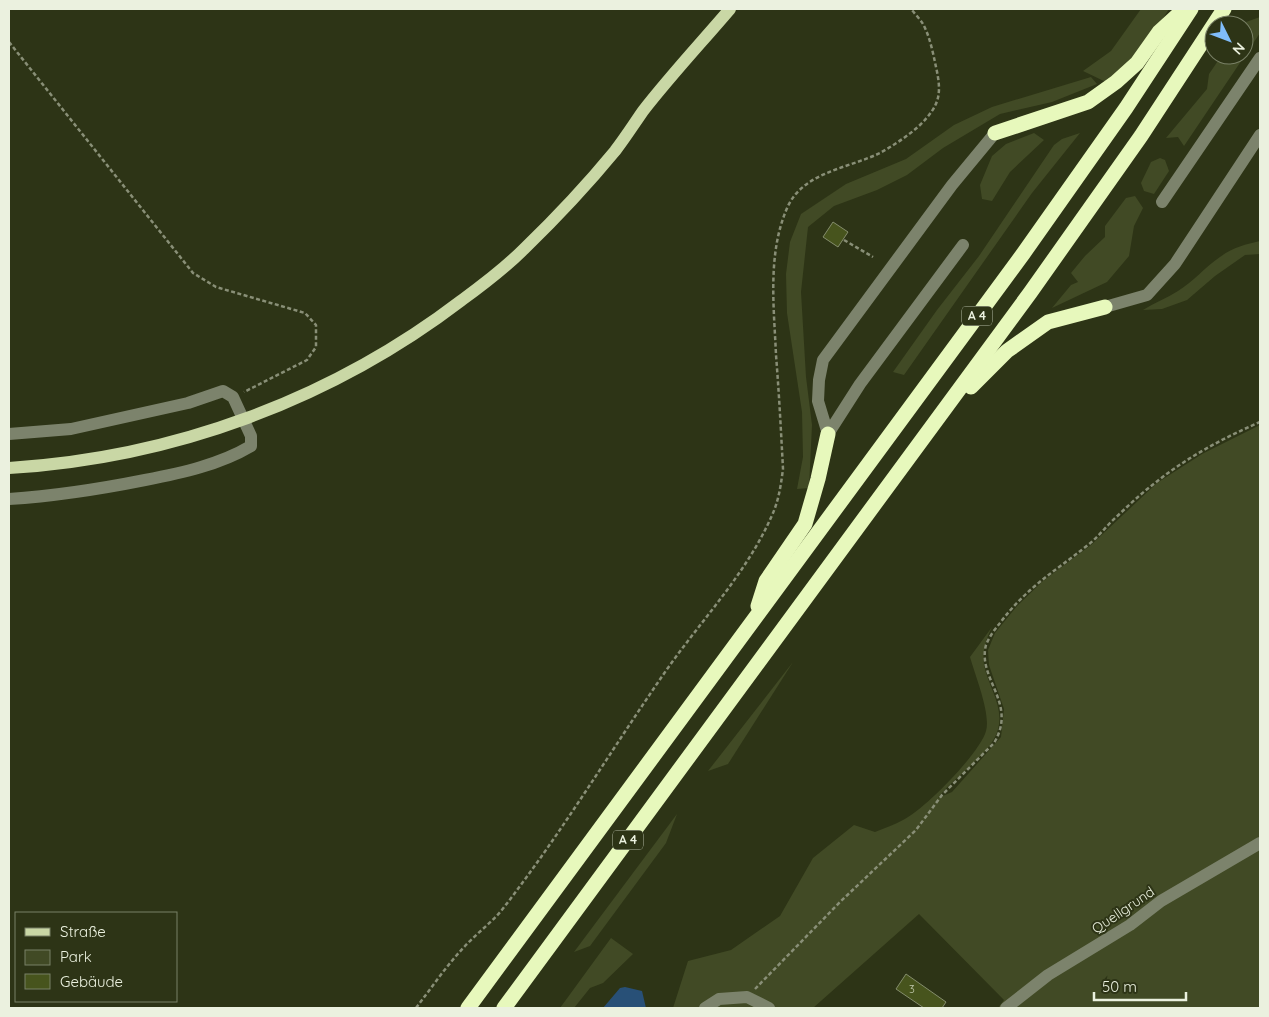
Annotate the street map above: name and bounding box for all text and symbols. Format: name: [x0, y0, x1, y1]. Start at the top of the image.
north arrow: [1204, 15, 1254, 65]
text: N: [1229, 39, 1249, 59]
road number: A 4: [962, 306, 992, 326]
road number: A 4: [613, 830, 643, 850]
street label: Quellgrund: [1088, 882, 1158, 938]
legend: [15, 912, 178, 1002]
text: Straße: [60, 922, 106, 941]
text: Park: [60, 947, 92, 966]
scale bar: [1094, 970, 1186, 1002]
text: Gebäude: [60, 972, 123, 991]
text: 50 m: [1102, 977, 1137, 996]
house number: 3: [909, 982, 915, 996]

